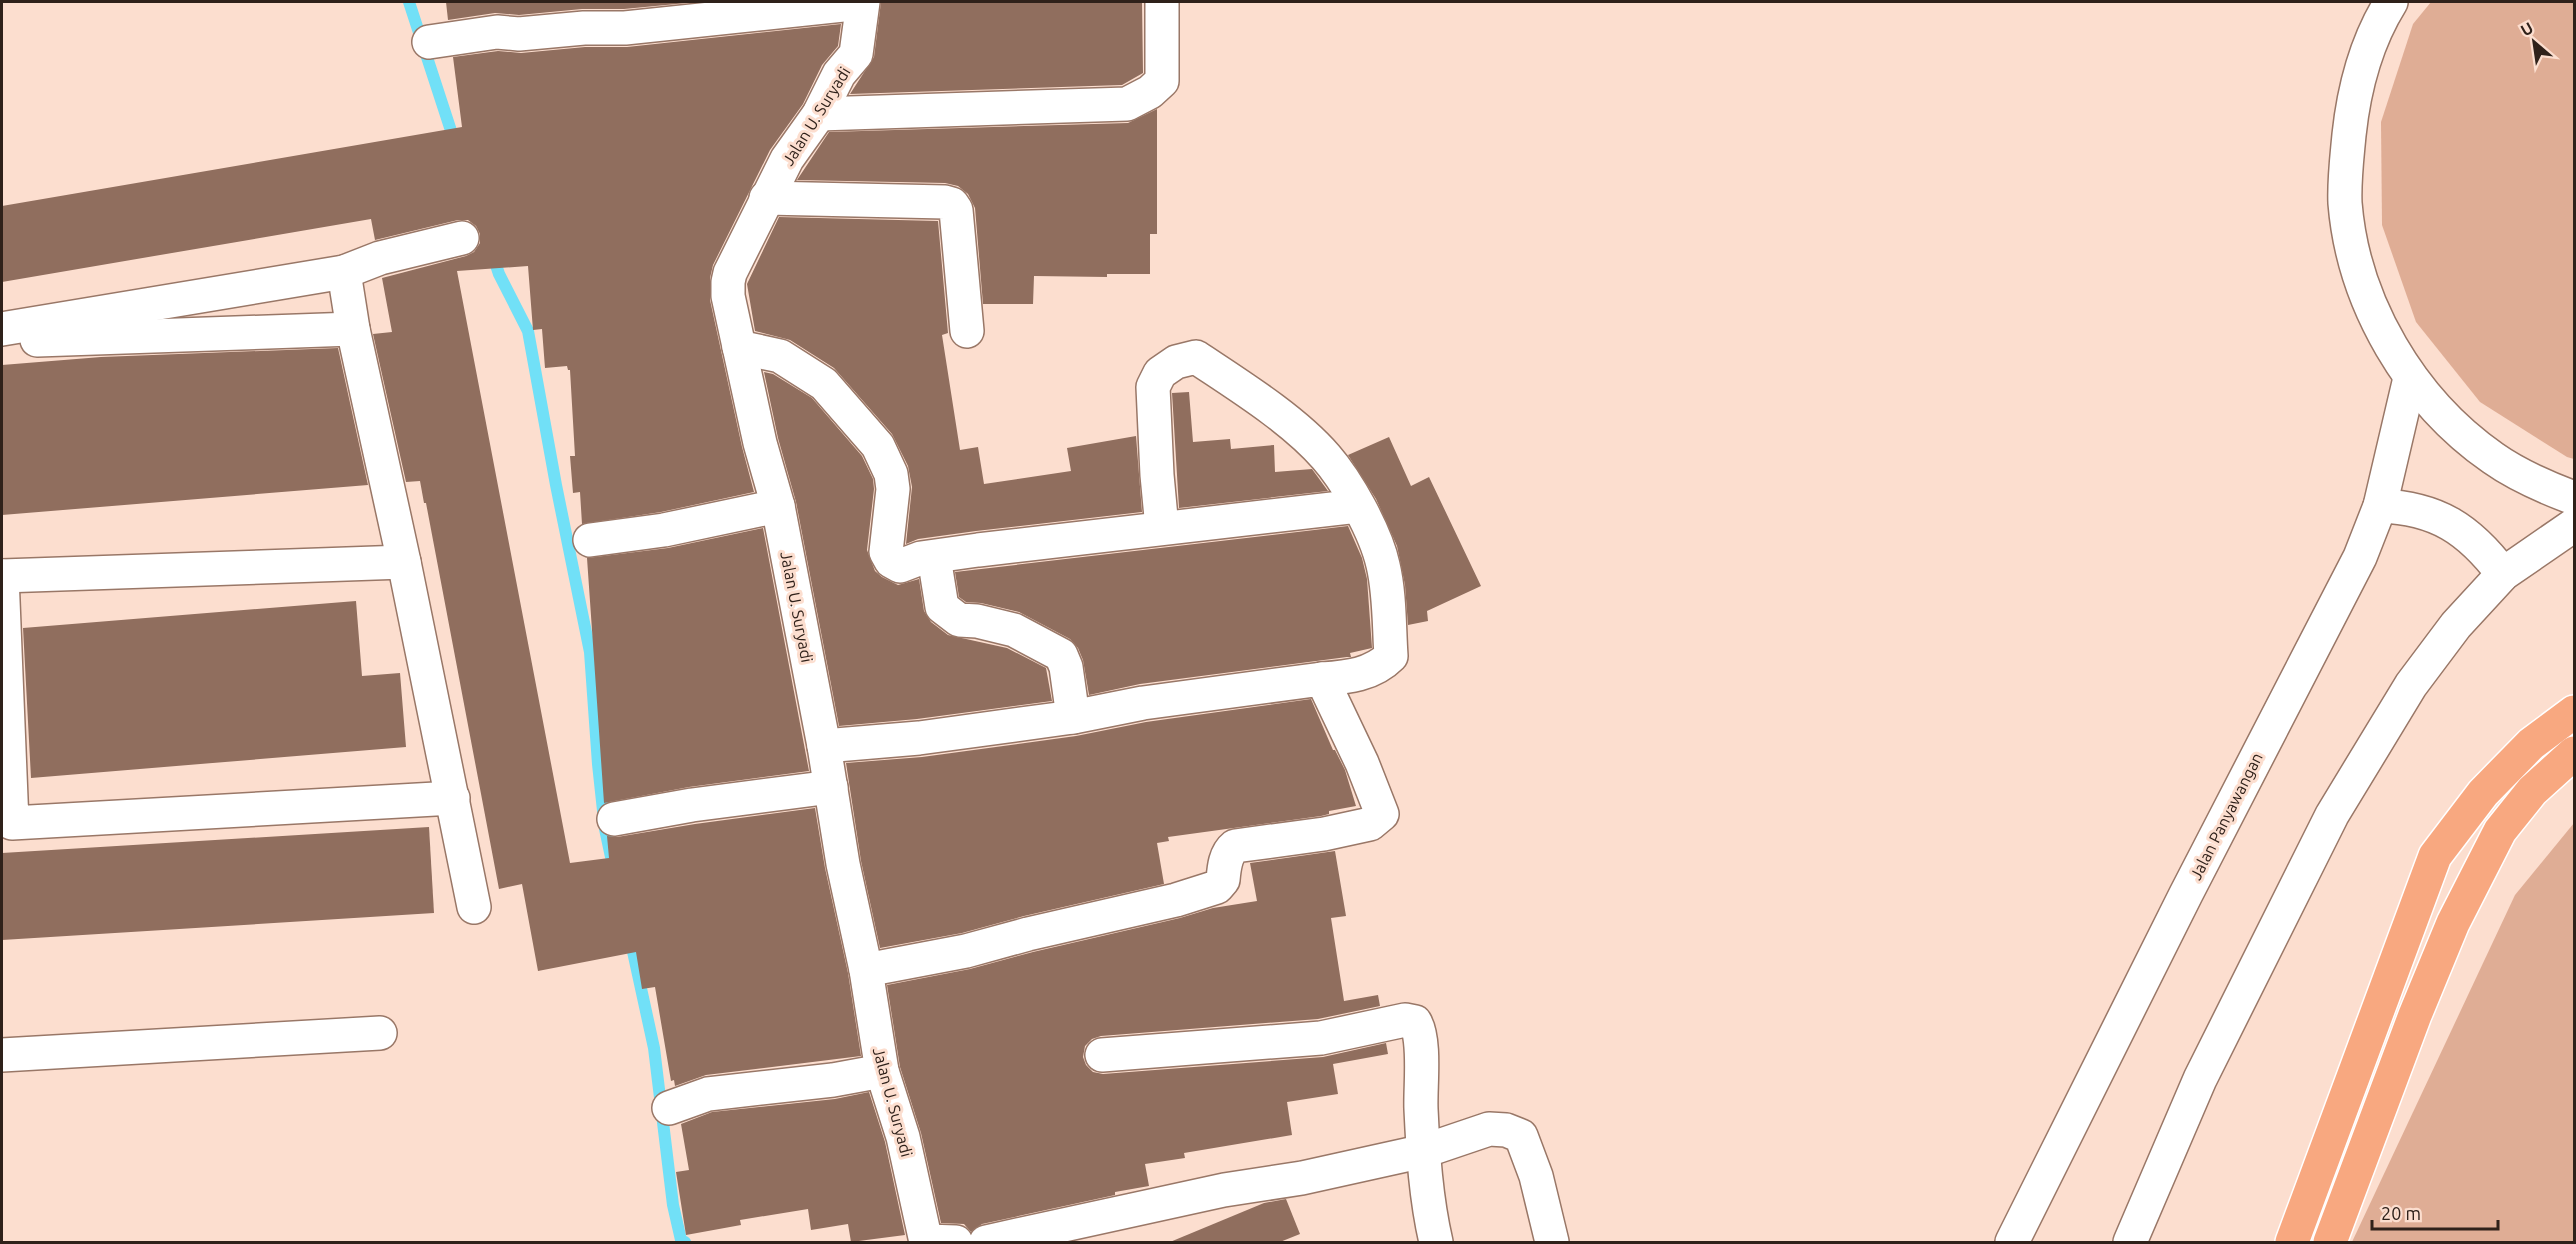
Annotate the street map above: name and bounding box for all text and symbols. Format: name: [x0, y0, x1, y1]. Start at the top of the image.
north arrow: [2504, 12, 2564, 72]
text: U: [2517, 18, 2536, 39]
street label: Jalan U. Suryadi: [779, 63, 853, 169]
street label: Jalan U. Suryadi: [777, 550, 817, 664]
street label: Jalan Panyawangan: [2186, 749, 2266, 883]
street label: Jalan U. Suryadi: [870, 1045, 916, 1159]
scale bar: [2372, 1193, 2498, 1231]
text: 20 m: [2381, 1203, 2421, 1223]

